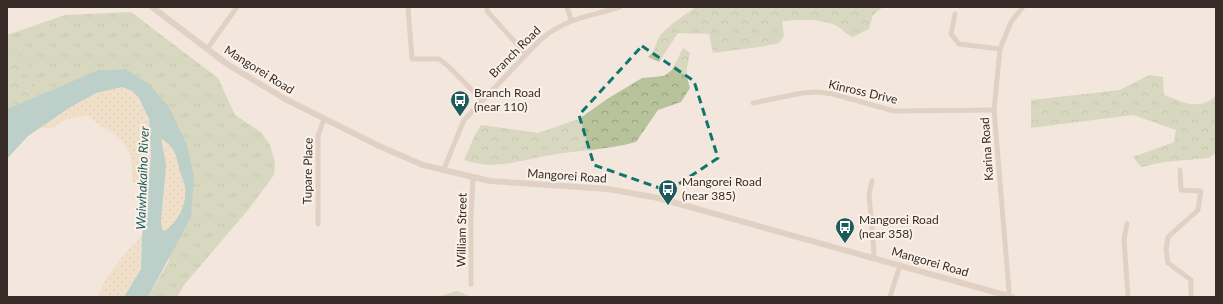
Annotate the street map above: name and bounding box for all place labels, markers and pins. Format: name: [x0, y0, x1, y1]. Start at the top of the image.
place label: Branch Road (near 110): [474, 85, 541, 114]
bus stop icon: Branch Road (near 110): [449, 89, 471, 117]
place label: Mangorei Road (near 385): [682, 174, 762, 203]
bus stop icon: Mangorei Road (near 385): [657, 178, 679, 206]
place label: Mangorei Road (near 358): [859, 212, 939, 241]
bus stop icon: Mangorei Road (near 358): [834, 216, 856, 244]

